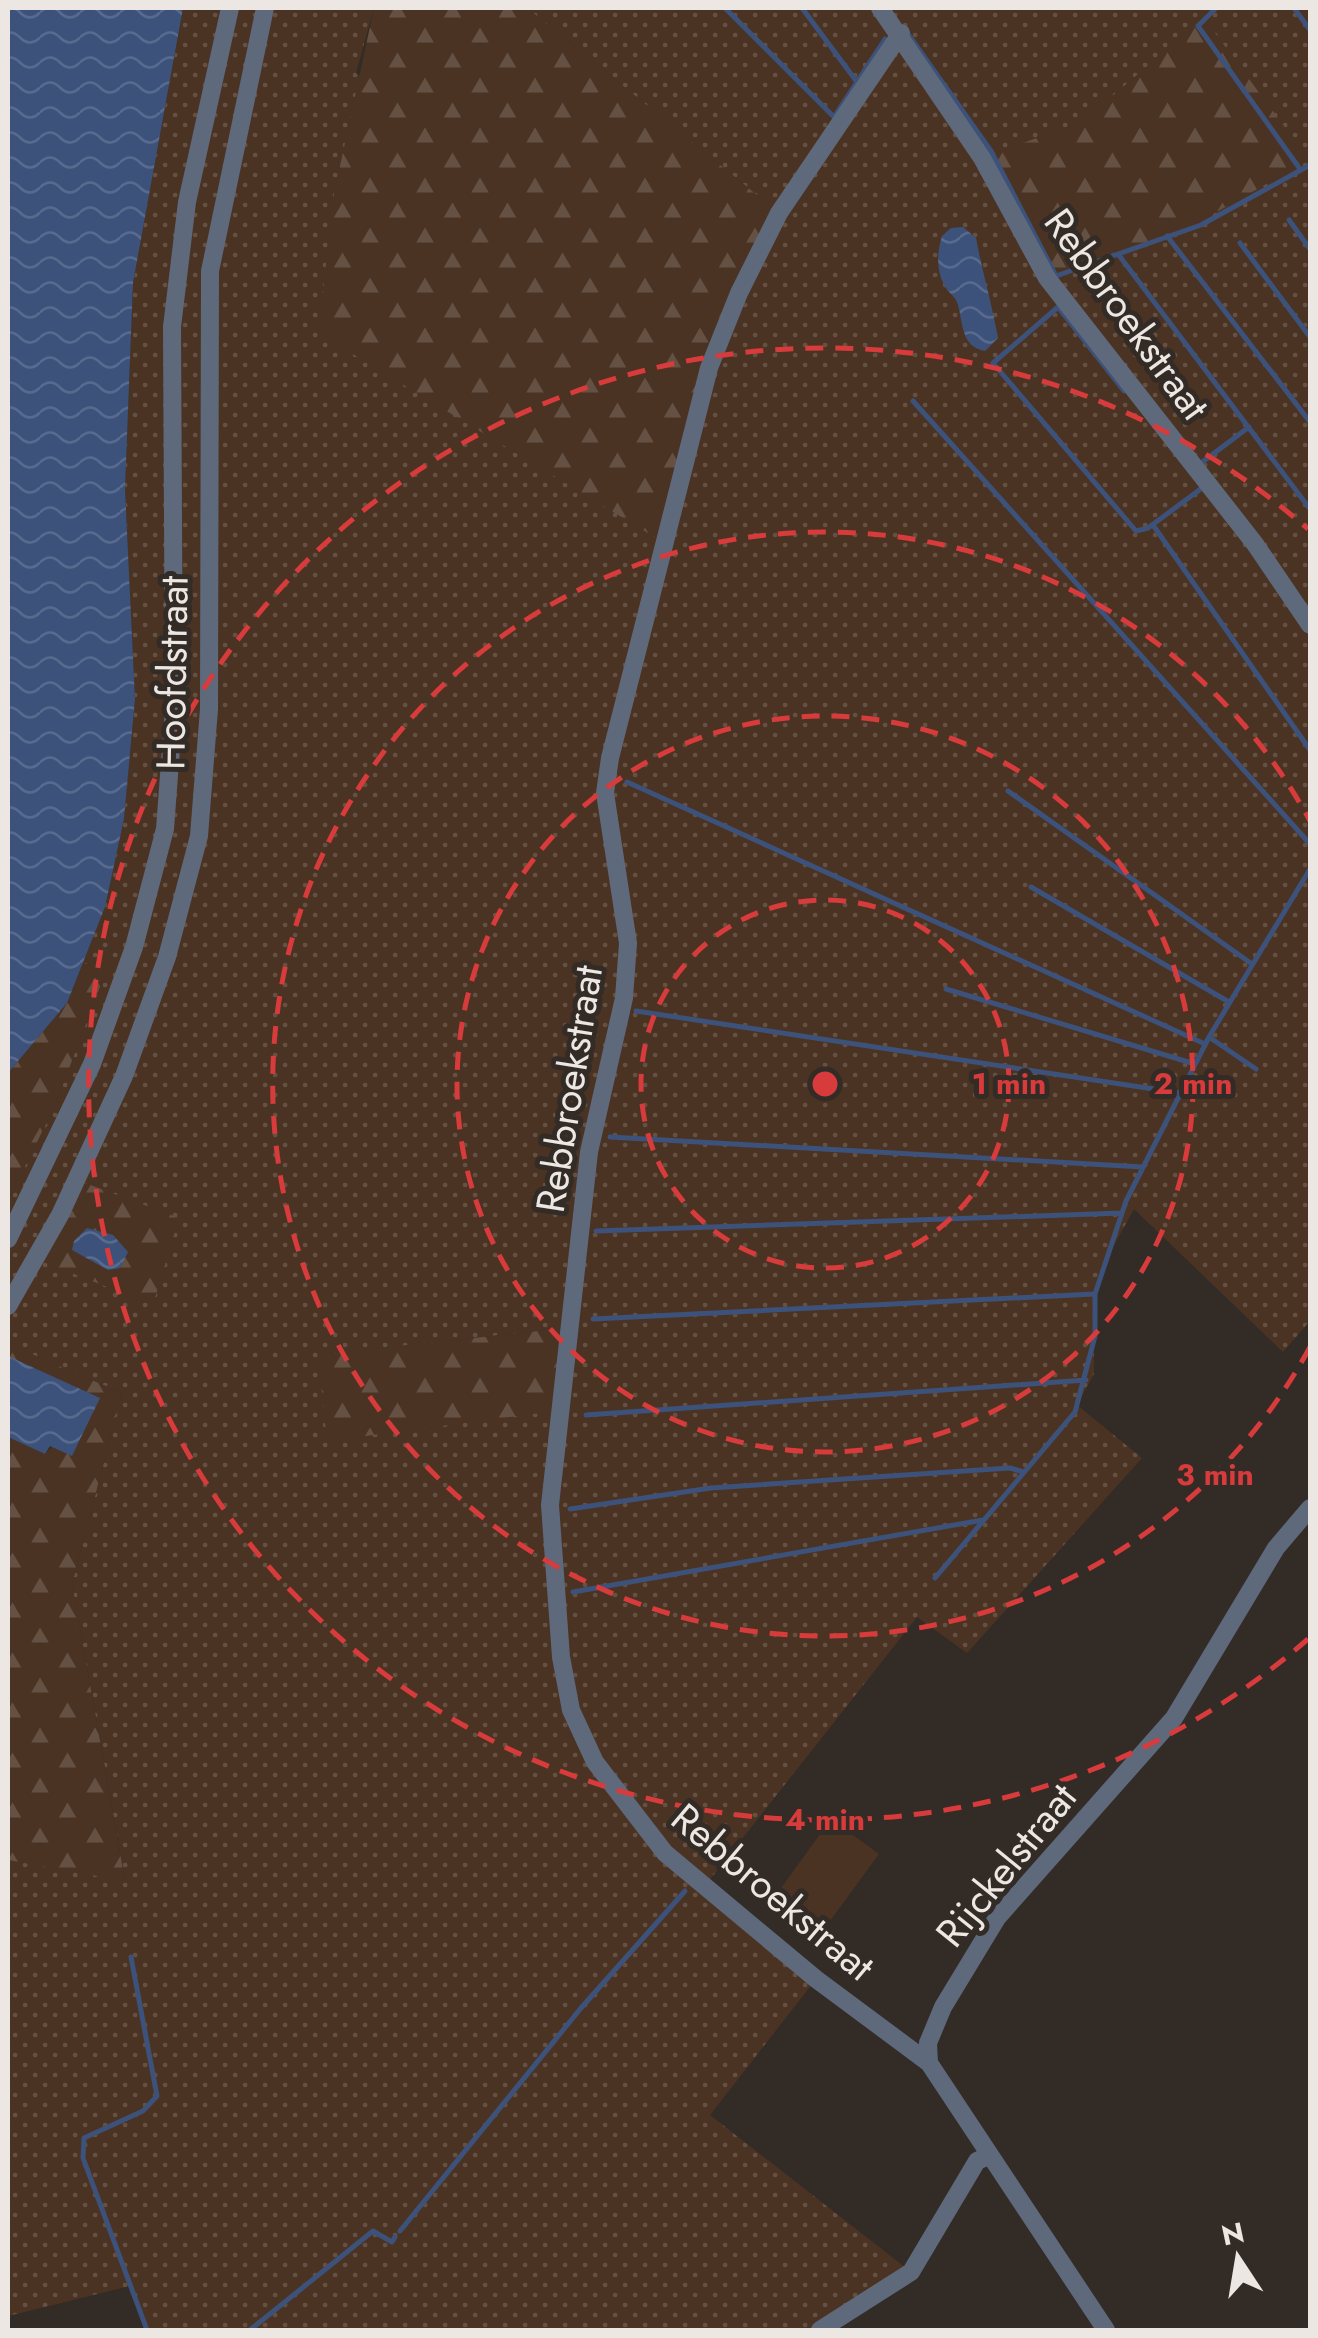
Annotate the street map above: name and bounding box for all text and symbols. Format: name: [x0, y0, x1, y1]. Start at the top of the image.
street label: Rebbroekstraat: [1030, 196, 1224, 432]
street label: Hoofdstraat: [141, 575, 203, 771]
street label: Rebbroekstraat: [521, 961, 617, 1217]
text: 1 min: [972, 1062, 1046, 1105]
text: 2 min: [1154, 1062, 1232, 1105]
centre of rings: [807, 1066, 843, 1102]
text: 3 min: [1176, 1453, 1254, 1496]
street label: Rijckelstraat: [922, 1770, 1091, 1960]
street label: Rebbroekstraat: [659, 1790, 887, 1995]
text: 4 min: [785, 1798, 865, 1841]
north arrow: [1188, 2208, 1288, 2308]
text: N: [1218, 2212, 1248, 2256]

